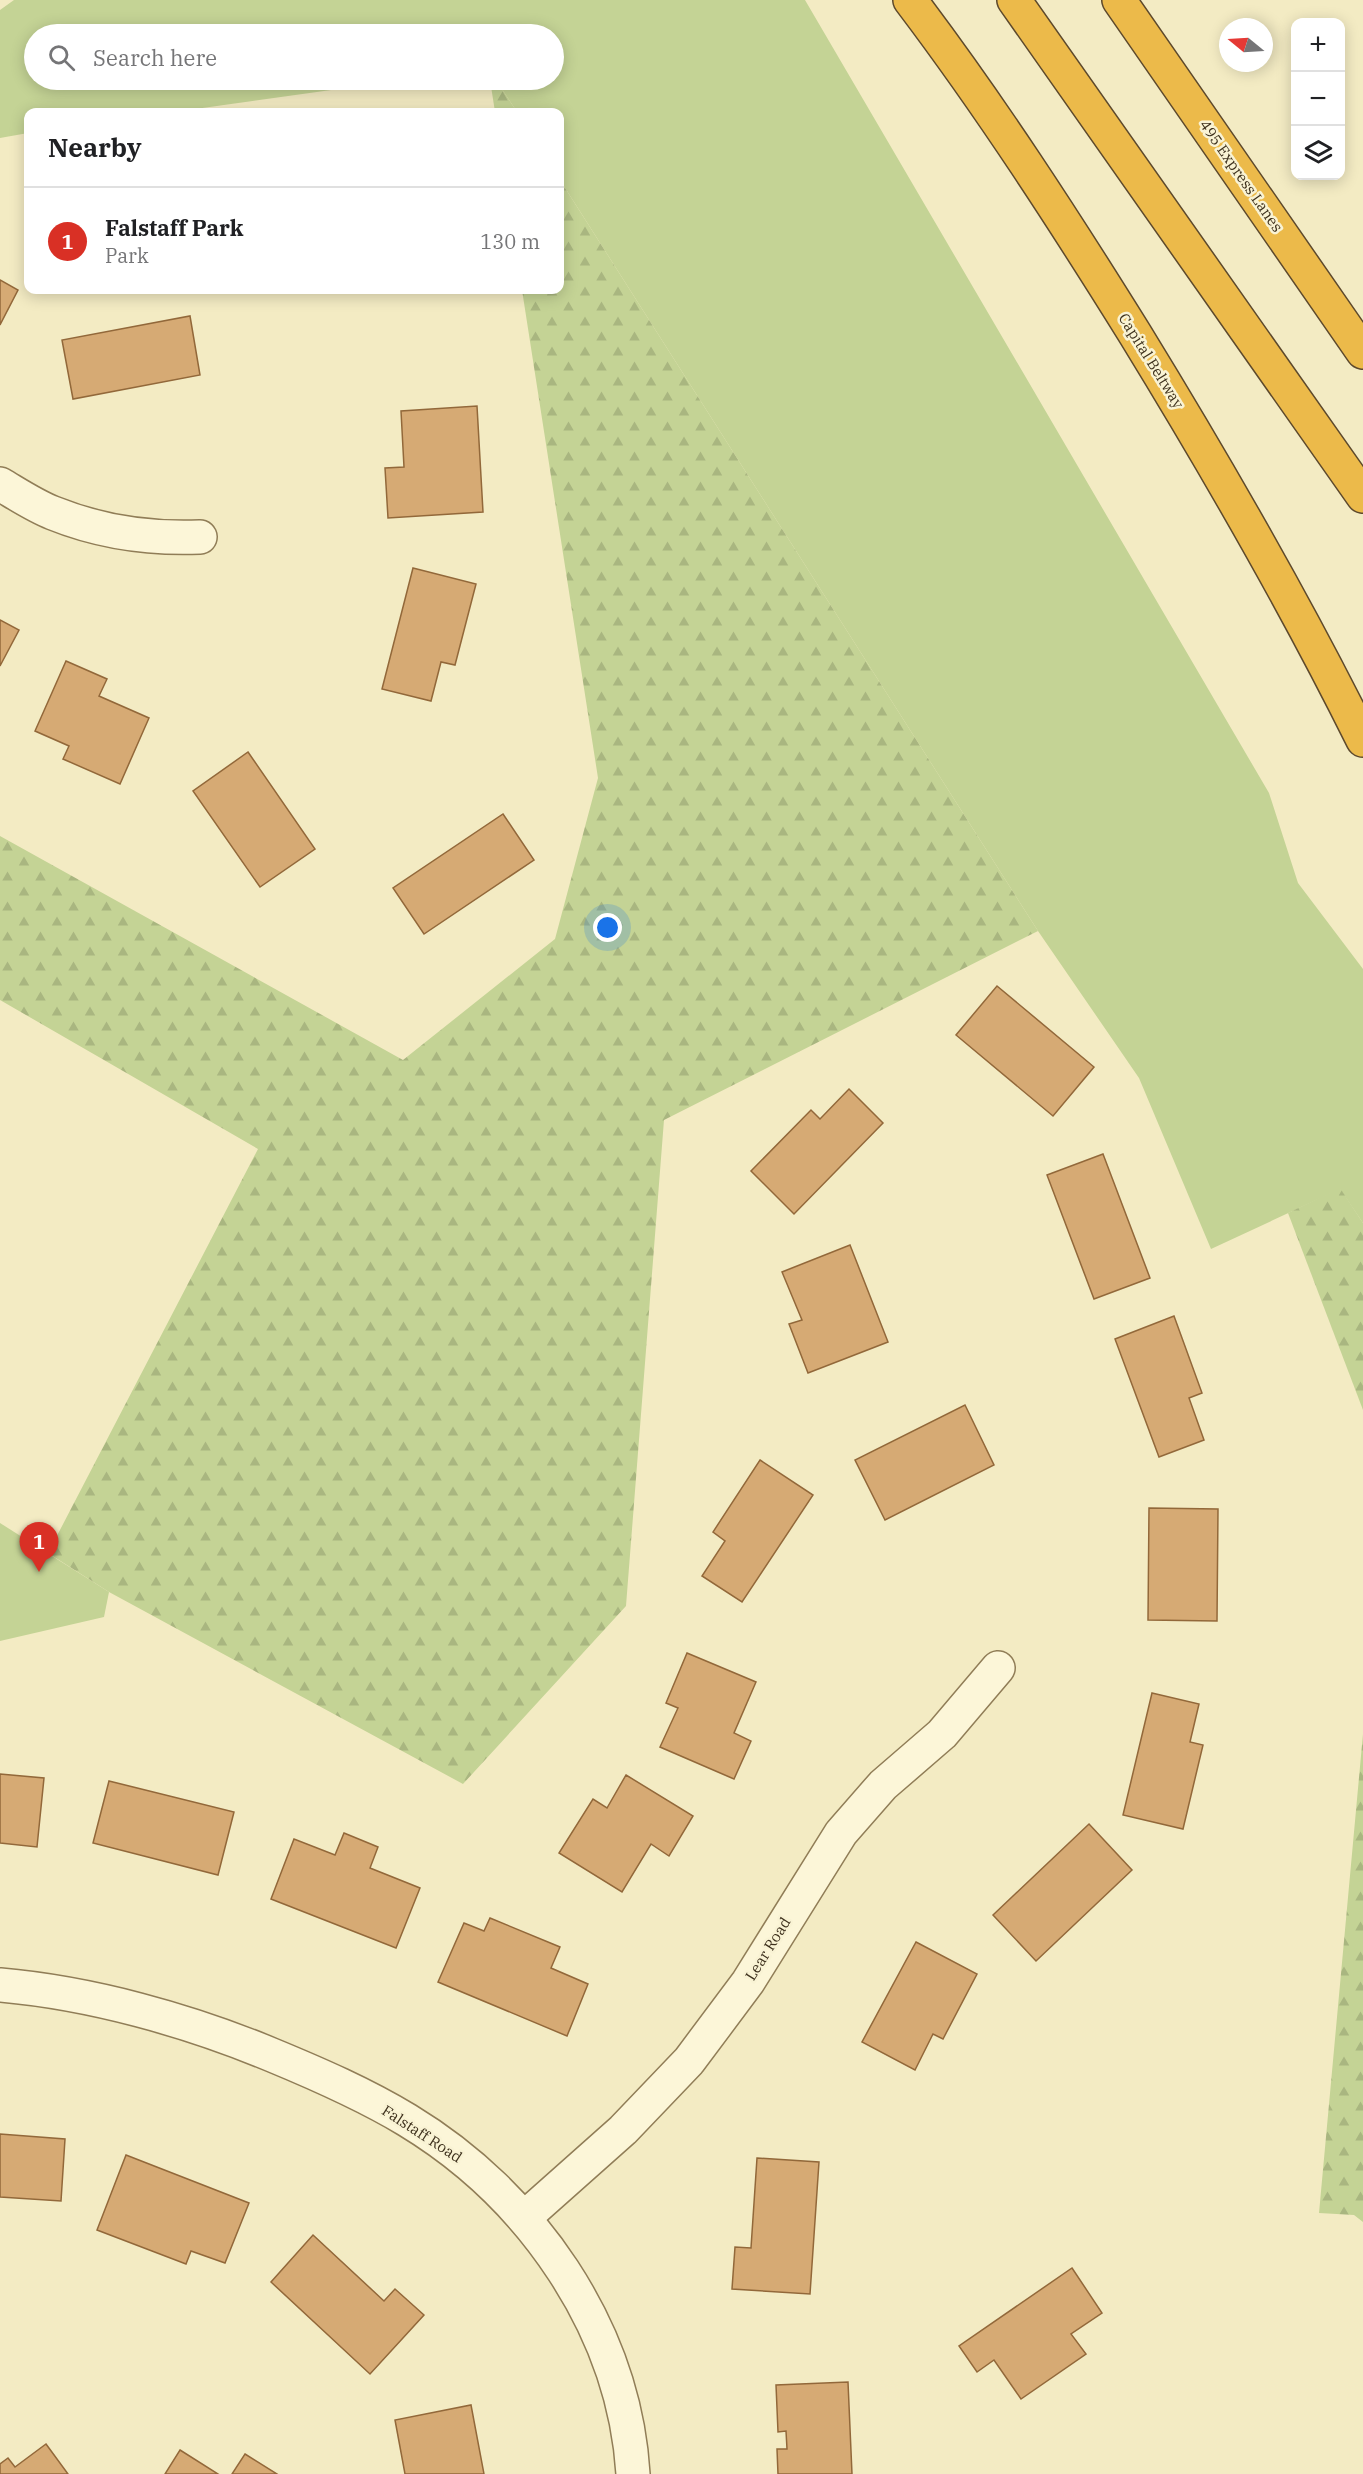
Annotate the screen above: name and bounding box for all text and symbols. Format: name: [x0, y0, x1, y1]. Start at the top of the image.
north arrow: [1219, 18, 1273, 72]
map controls: [1291, 18, 1345, 180]
button: +: [1291, 18, 1345, 72]
search box: [24, 24, 564, 90]
icon: search: [45, 41, 78, 74]
text: Search here: [93, 43, 217, 72]
button: −: [1291, 72, 1345, 126]
street label: 495 Express Lanes: [1196, 116, 1287, 235]
button: layers: [1291, 126, 1345, 180]
text: Nearby: [48, 130, 142, 164]
text: Falstaff Park: [105, 213, 244, 242]
text: 1: [62, 228, 74, 255]
text: 130 m: [480, 228, 540, 255]
text: Park: [105, 242, 149, 269]
street label: Capital Beltway: [1115, 310, 1188, 412]
your location: [593, 913, 622, 942]
pin: 1: [20, 1522, 58, 1572]
street label: Lear Road: [741, 1914, 794, 1984]
street label: Falstaff Road: [379, 2101, 466, 2166]

